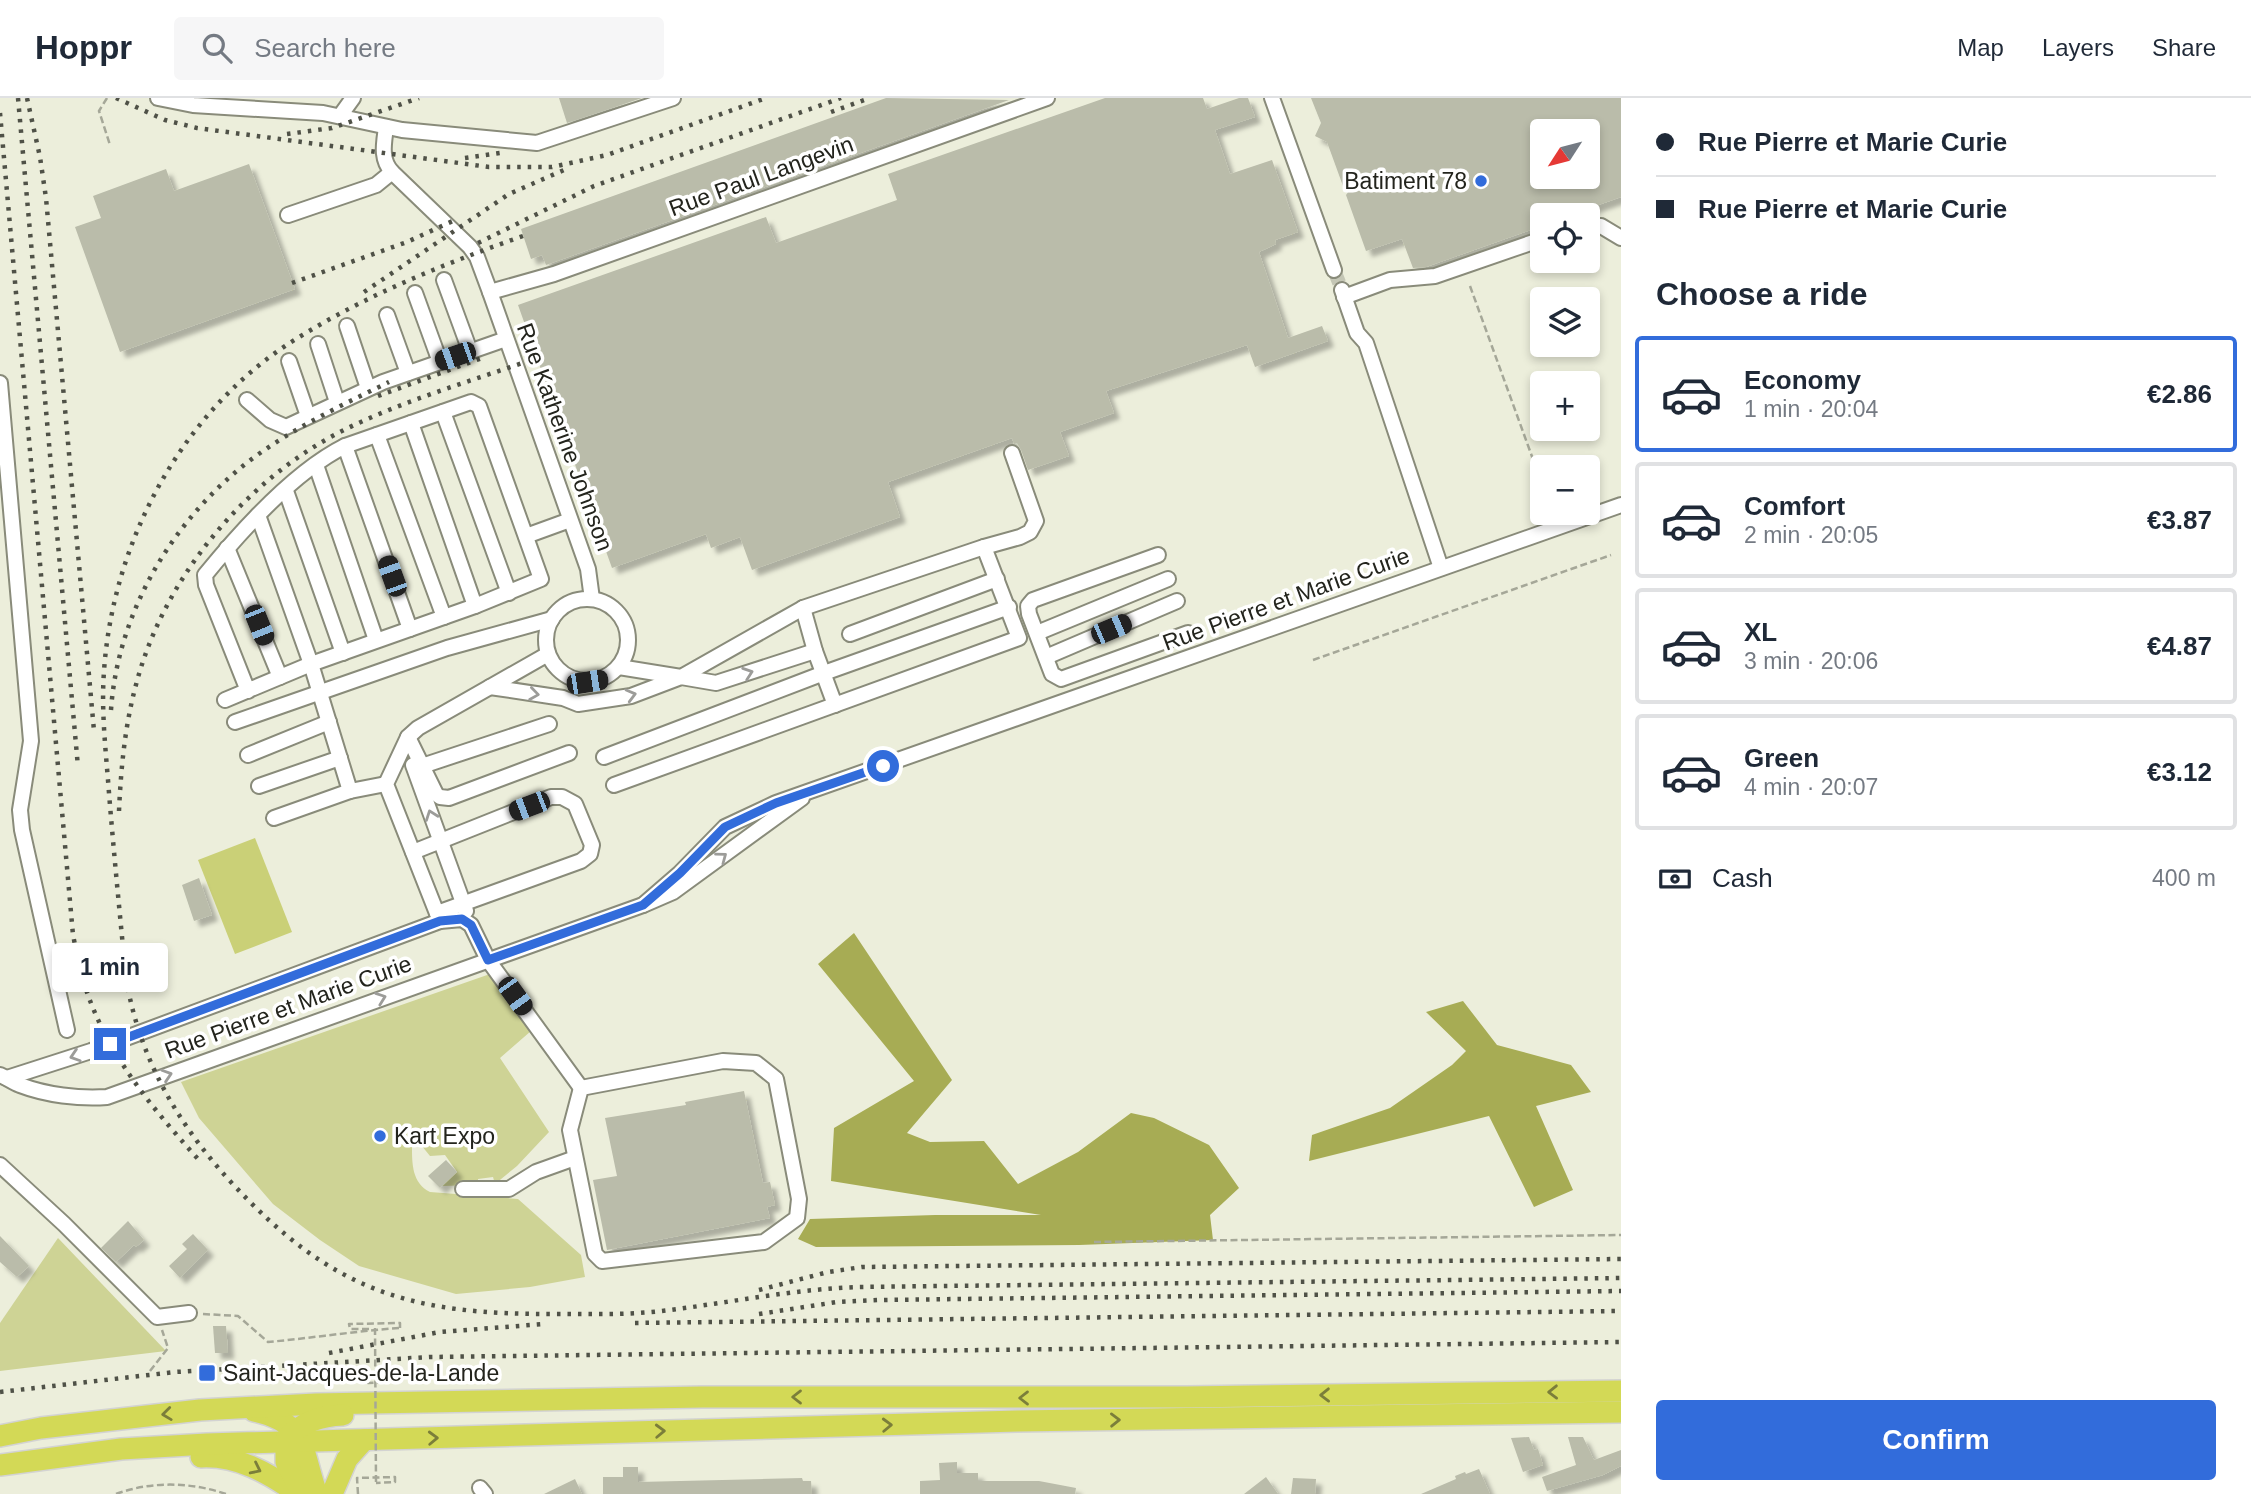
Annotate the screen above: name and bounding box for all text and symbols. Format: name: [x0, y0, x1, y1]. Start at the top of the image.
search box: [174, 17, 664, 80]
text: Hoppr: [35, 29, 132, 66]
icon: search: [198, 29, 236, 67]
text: Search here: [254, 33, 396, 63]
text: Map: [1957, 34, 2004, 61]
text: Layers: [2042, 34, 2114, 61]
text: Share: [2152, 34, 2216, 61]
north arrow: [1530, 119, 1600, 189]
map controls: [1530, 119, 1600, 525]
text: Rue Pierre et Marie Curie: [1698, 127, 2007, 157]
street label: Rue Paul Langevin: [665, 131, 857, 221]
place label: Batiment 78: [1344, 168, 1467, 194]
marker: Batiment 78: [1473, 173, 1489, 189]
text: Rue Pierre et Marie Curie: [1698, 194, 2007, 224]
button: locate: [1530, 203, 1600, 273]
text: Choose a ride: [1656, 276, 1868, 312]
button: layers: [1530, 287, 1600, 357]
street label: Rue Katherine Johnson: [512, 320, 618, 554]
car: [432, 339, 479, 373]
icon: car: [1660, 363, 1723, 426]
text: Economy: [1744, 365, 1861, 395]
button: +: [1530, 371, 1600, 441]
text: €2.86: [2147, 379, 2212, 409]
text: 1 min · 20:04: [1744, 396, 1878, 422]
button: −: [1530, 455, 1600, 525]
icon: car: [1660, 489, 1723, 552]
text: Comfort: [1744, 491, 1845, 521]
text: €3.87: [2147, 505, 2212, 535]
text: 2 min · 20:05: [1744, 522, 1878, 548]
street label: Rue Pierre et Marie Curie: [1159, 542, 1413, 656]
car: [375, 553, 410, 599]
car: [242, 602, 277, 648]
car: [1088, 611, 1135, 647]
icon: car: [1660, 615, 1723, 678]
text: XL: [1744, 617, 1777, 647]
text: €4.87: [2147, 631, 2212, 661]
text: 3 min · 20:06: [1744, 648, 1878, 674]
one-way arrow: [741, 667, 753, 681]
car: [565, 668, 610, 696]
one-way arrow: [528, 686, 540, 701]
one-way arrow: [624, 688, 636, 703]
icon: car: [1660, 741, 1723, 804]
text: Green: [1744, 743, 1819, 773]
route start: [867, 750, 899, 782]
text: €3.12: [2147, 757, 2212, 787]
text: 4 min · 20:07: [1744, 774, 1878, 800]
car: [506, 789, 553, 823]
one-way arrow: [425, 809, 439, 821]
one-way arrow: [714, 853, 727, 865]
icon: cash: [1656, 860, 1694, 898]
text: Cash: [1712, 863, 1773, 893]
text: 400 m: [2152, 865, 2216, 891]
callout: 1 min: [52, 942, 168, 992]
street label: Rue Pierre et Marie Curie: [161, 950, 415, 1064]
text: 1 min: [80, 954, 140, 980]
car: [495, 973, 536, 1019]
one-way arrow: [374, 993, 386, 1007]
route end: [94, 1028, 126, 1060]
one-way arrow: [70, 1048, 82, 1062]
one-way arrow: [160, 1069, 172, 1083]
place label: Kart Expo: [394, 1123, 495, 1149]
marker: Kart Expo: [372, 1128, 388, 1144]
place label: Saint-Jacques-de-la-Lande: [223, 1360, 499, 1386]
marker: Saint-Jacques-de-la-Lande: [197, 1363, 217, 1383]
one-way arrow: [1547, 1384, 1558, 1399]
one-way arrow: [1320, 1387, 1330, 1403]
one-way arrow: [791, 1389, 802, 1405]
one-way arrow: [1019, 1390, 1029, 1406]
button: Confirm: [1656, 1400, 2216, 1480]
one-way arrow: [161, 1406, 173, 1421]
one-way arrow: [1110, 1412, 1121, 1428]
one-way arrow: [883, 1417, 893, 1433]
one-way arrow: [655, 1424, 666, 1439]
one-way arrow: [427, 1430, 438, 1445]
one-way arrow: [249, 1460, 261, 1474]

